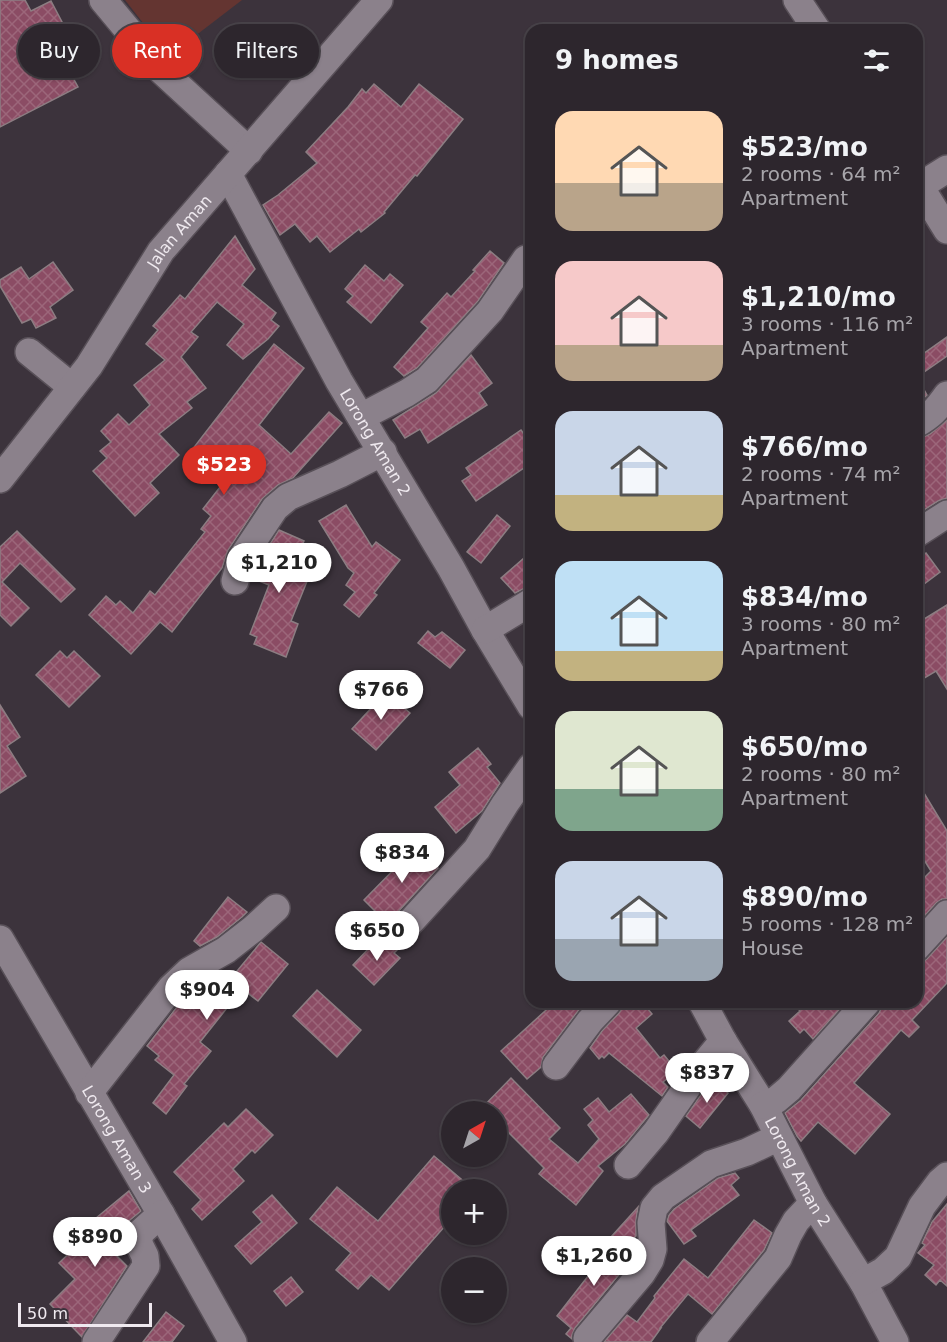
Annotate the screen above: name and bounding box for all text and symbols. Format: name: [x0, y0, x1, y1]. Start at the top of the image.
chip: Buy: [18, 24, 100, 78]
chip: Rent: [112, 24, 202, 78]
chip: Filters: [214, 24, 319, 78]
icon: filters: [860, 44, 893, 77]
text: 9 homes: [555, 45, 679, 75]
text: $523/mo: [741, 132, 868, 162]
icon: home: [603, 135, 675, 207]
text: 2 rooms · 64 m²: [741, 162, 901, 186]
text: Apartment: [741, 186, 848, 210]
street label: Jalan Aman: [142, 191, 215, 273]
text: $1,210/mo: [741, 282, 896, 312]
icon: home: [603, 285, 675, 357]
text: 3 rooms · 116 m²: [741, 312, 913, 336]
text: Apartment: [741, 336, 848, 360]
street label: Lorong Aman 2: [336, 385, 415, 499]
text: $766/mo: [741, 432, 868, 462]
icon: home: [603, 435, 675, 507]
pin: $523: [188, 445, 260, 496]
text: $523: [196, 452, 252, 476]
text: 2 rooms · 74 m²: [741, 462, 901, 486]
text: Apartment: [741, 486, 848, 510]
pin: $1,210: [230, 543, 328, 594]
text: $1,210: [240, 550, 318, 574]
text: $834/mo: [741, 582, 868, 612]
icon: home: [603, 585, 675, 657]
text: 3 rooms · 80 m²: [741, 612, 901, 636]
text: Apartment: [741, 636, 848, 660]
pin: $766: [345, 670, 417, 721]
text: $766: [353, 677, 409, 701]
text: $650/mo: [741, 732, 868, 762]
icon: home: [603, 735, 675, 807]
text: 2 rooms · 80 m²: [741, 762, 901, 786]
text: Apartment: [741, 786, 848, 810]
pin: $834: [366, 833, 438, 884]
text: $834: [374, 840, 430, 864]
text: $890/mo: [741, 882, 868, 912]
icon: home: [603, 885, 675, 957]
pin: $650: [341, 911, 413, 962]
text: 5 rooms · 128 m²: [741, 912, 913, 936]
text: $650: [349, 918, 405, 942]
text: House: [741, 936, 804, 960]
pin: $904: [171, 970, 243, 1021]
text: $904: [179, 977, 235, 1001]
pin: $837: [671, 1053, 743, 1104]
text: $837: [679, 1060, 735, 1084]
street label: Lorong Aman 3: [78, 1082, 156, 1196]
north arrow: [441, 1101, 507, 1167]
map controls: [441, 1101, 507, 1323]
street label: Lorong Aman 2: [761, 1114, 835, 1230]
button: +: [441, 1179, 507, 1245]
pin: $890: [59, 1217, 131, 1268]
text: $890: [67, 1224, 123, 1248]
pin: $1,260: [545, 1236, 643, 1287]
text: $1,260: [555, 1243, 633, 1267]
button: −: [441, 1257, 507, 1323]
scale bar: [18, 1300, 152, 1328]
text: 50 m: [27, 1304, 68, 1323]

